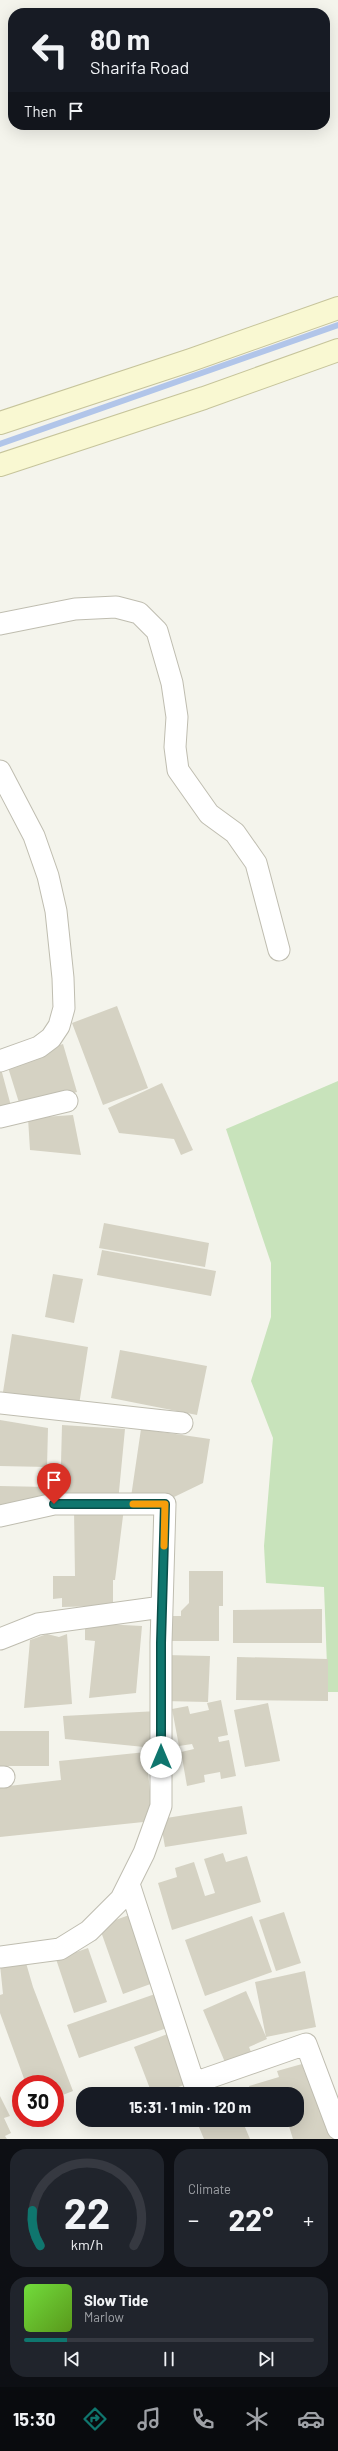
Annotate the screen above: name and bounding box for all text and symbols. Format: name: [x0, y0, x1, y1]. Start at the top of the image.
text: 80 m: [90, 22, 150, 56]
icon: left: [24, 24, 76, 76]
text: Sharifa Road: [90, 56, 189, 78]
icon: arrive: [65, 100, 87, 122]
text: Then: [24, 102, 57, 120]
pin: [37, 1463, 71, 1504]
icon: arrive: [43, 1469, 65, 1491]
position arrow: [140, 1736, 182, 1778]
speed limit sign: 30: [12, 2075, 64, 2127]
text: 15:31 · 1 min · 120 m: [129, 2098, 251, 2116]
text: Climate: [188, 2181, 231, 2197]
text: 22: [64, 2187, 110, 2237]
text: 22°: [229, 2201, 273, 2237]
text: −: [188, 2206, 199, 2232]
text: +: [303, 2206, 314, 2232]
text: km/h: [71, 2236, 103, 2253]
text: Slow Tide: [84, 2291, 148, 2309]
text: Marlow: [84, 2309, 124, 2325]
icon: previous: [61, 2348, 83, 2370]
icon: pause: [158, 2348, 180, 2370]
icon: next: [255, 2348, 277, 2370]
icon: directions: [81, 2405, 109, 2433]
icon: music: [135, 2405, 163, 2433]
icon: phone: [189, 2405, 217, 2433]
icon: climate: [243, 2405, 271, 2433]
icon: car: [297, 2405, 325, 2433]
text: 15:30: [13, 2408, 56, 2430]

